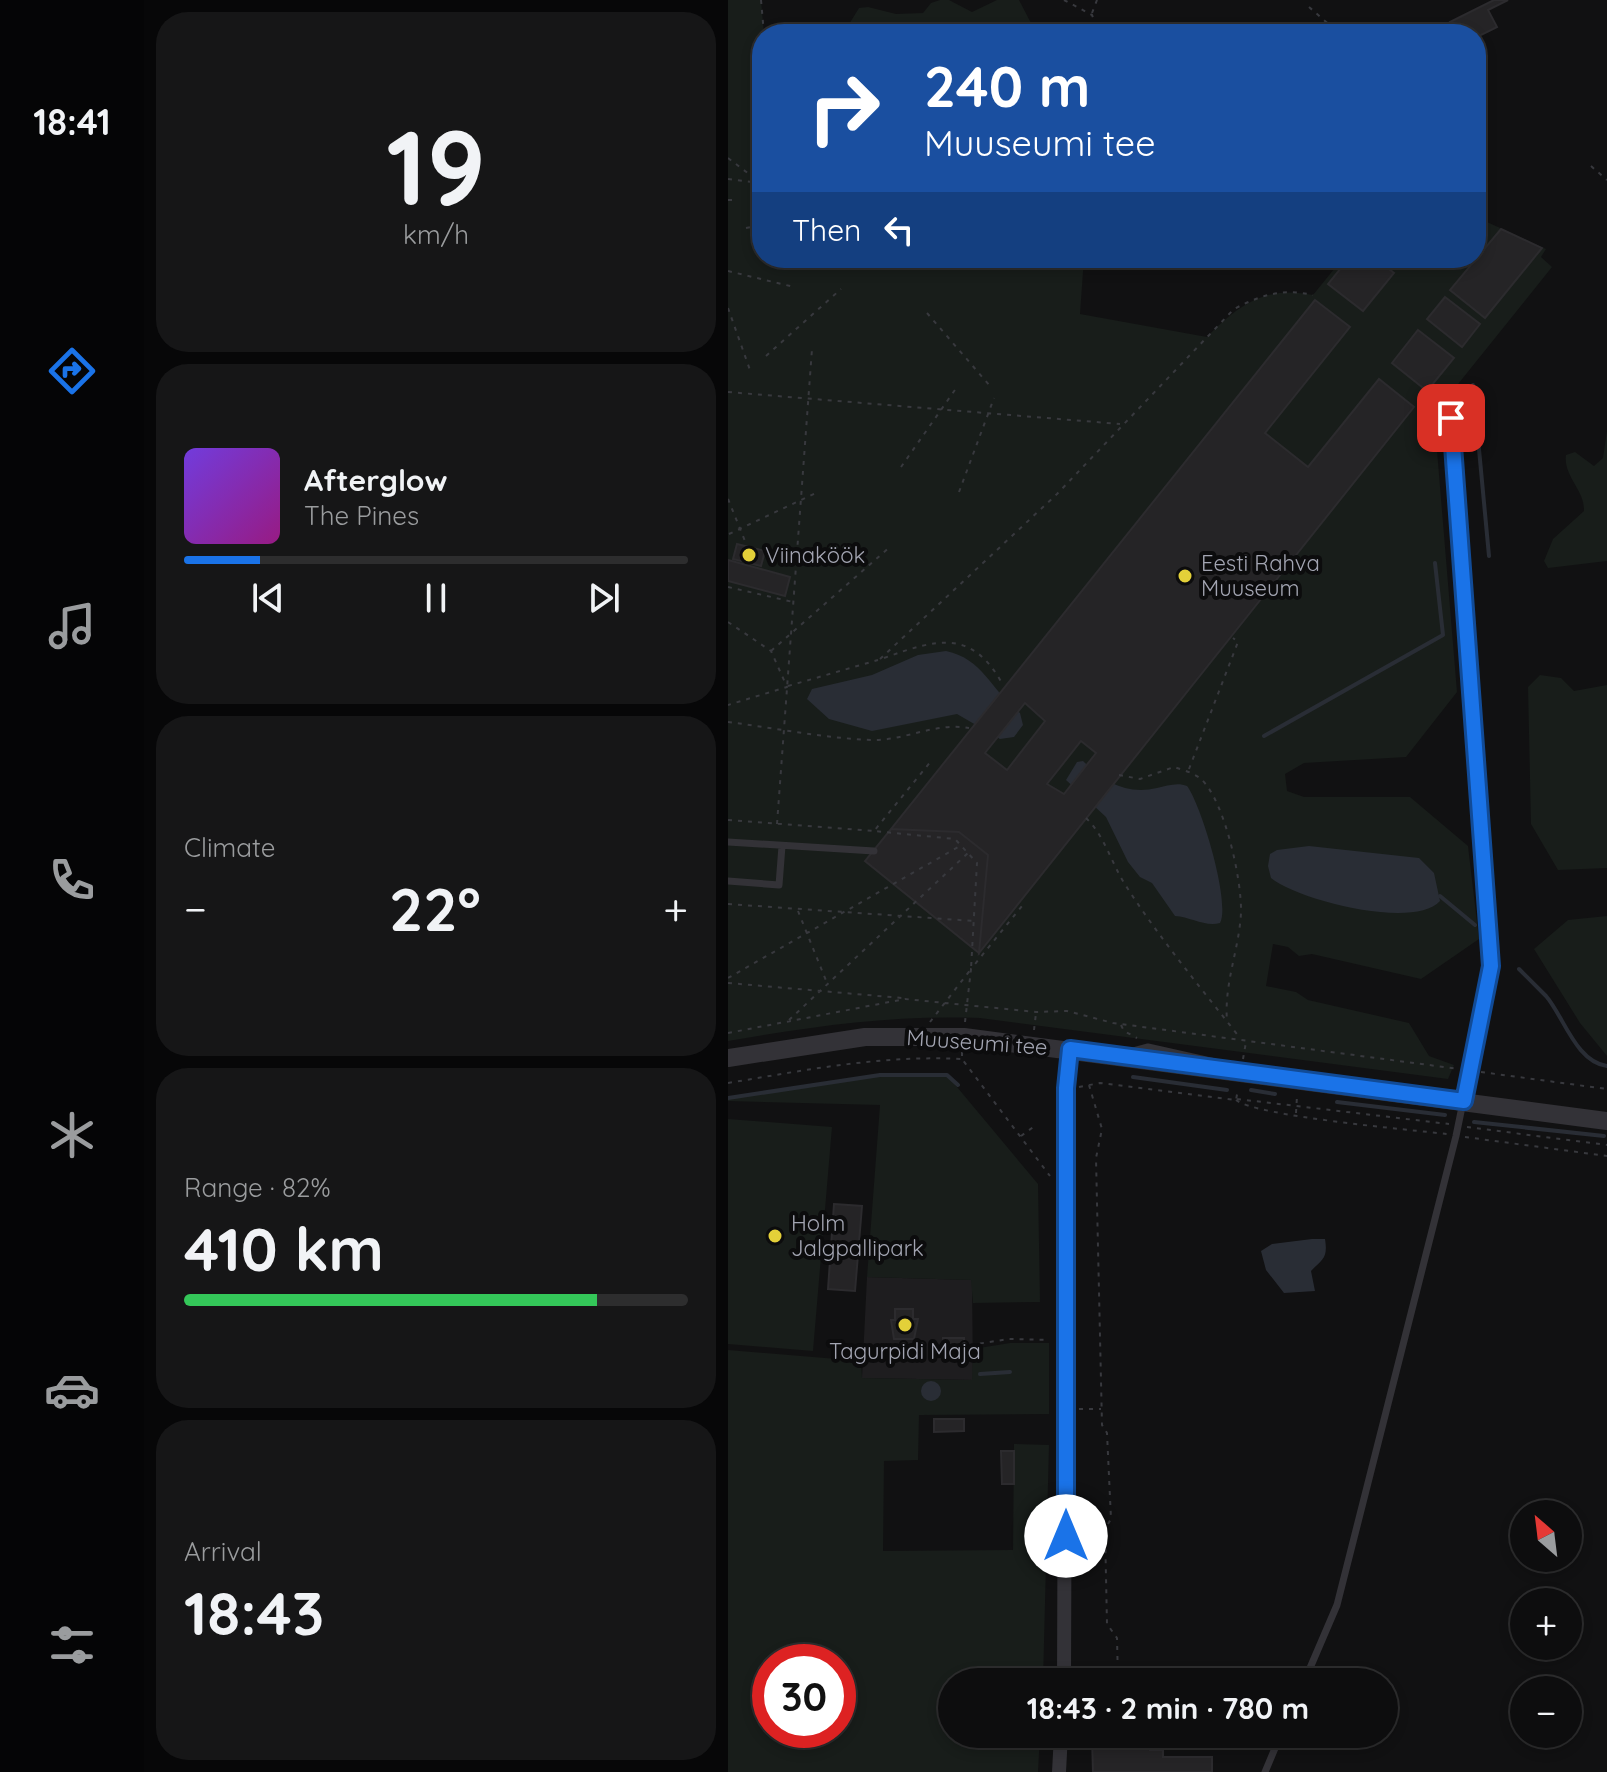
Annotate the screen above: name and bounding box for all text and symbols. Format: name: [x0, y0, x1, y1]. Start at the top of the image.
text: 240 m: [924, 51, 1091, 121]
icon: right: [792, 56, 896, 160]
text: 18:41: [33, 99, 111, 144]
text: 19: [386, 101, 486, 231]
text: Muuseumi tee: [924, 120, 1156, 165]
icon: left: [877, 208, 921, 252]
text: Then: [792, 211, 861, 249]
text: km/h: [403, 218, 469, 251]
icon: directions: [44, 343, 100, 399]
pin: [1417, 384, 1485, 452]
icon: arrive: [1429, 396, 1473, 440]
text: Afterglow: [304, 461, 447, 499]
text: The Pines: [304, 499, 419, 532]
place label: Viinaköök: [765, 541, 865, 569]
marker: Viinaköök: [740, 546, 758, 564]
place label: Eesti Rahva Muuseum: [1201, 549, 1320, 602]
marker: Eesti Rahva Muuseum: [1176, 567, 1194, 585]
icon: previous: [246, 576, 290, 620]
icon: pause: [414, 576, 458, 620]
icon: next: [582, 576, 626, 620]
icon: music: [44, 598, 100, 654]
text: Climate: [184, 831, 275, 864]
icon: phone: [44, 852, 100, 908]
text: 22°: [389, 871, 481, 946]
text: −: [184, 881, 207, 936]
text: +: [663, 881, 688, 936]
street label: Muuseumi tee: [905, 1023, 1049, 1061]
icon: climate: [44, 1107, 100, 1163]
text: Range · 82%: [184, 1171, 331, 1204]
place label: Holm Jalgpallipark: [791, 1209, 924, 1262]
text: 410 km: [184, 1211, 384, 1286]
marker: Holm Jalgpallipark: [766, 1227, 784, 1245]
marker: Tagurpidi Maja: [896, 1316, 914, 1334]
place label: Tagurpidi Maja: [829, 1337, 981, 1365]
icon: car: [44, 1362, 100, 1418]
position arrow: [1024, 1494, 1108, 1578]
north arrow: [1510, 1500, 1582, 1572]
map controls: [1510, 1500, 1582, 1748]
text: Arrival: [184, 1535, 262, 1568]
text: 18:43: [184, 1575, 324, 1650]
button: +: [1510, 1588, 1582, 1660]
icon: filters: [44, 1617, 100, 1673]
speed limit sign: 30: [752, 1644, 856, 1748]
button: −: [1510, 1676, 1582, 1748]
text: 18:43 · 2 min · 780 m: [1027, 1689, 1309, 1727]

